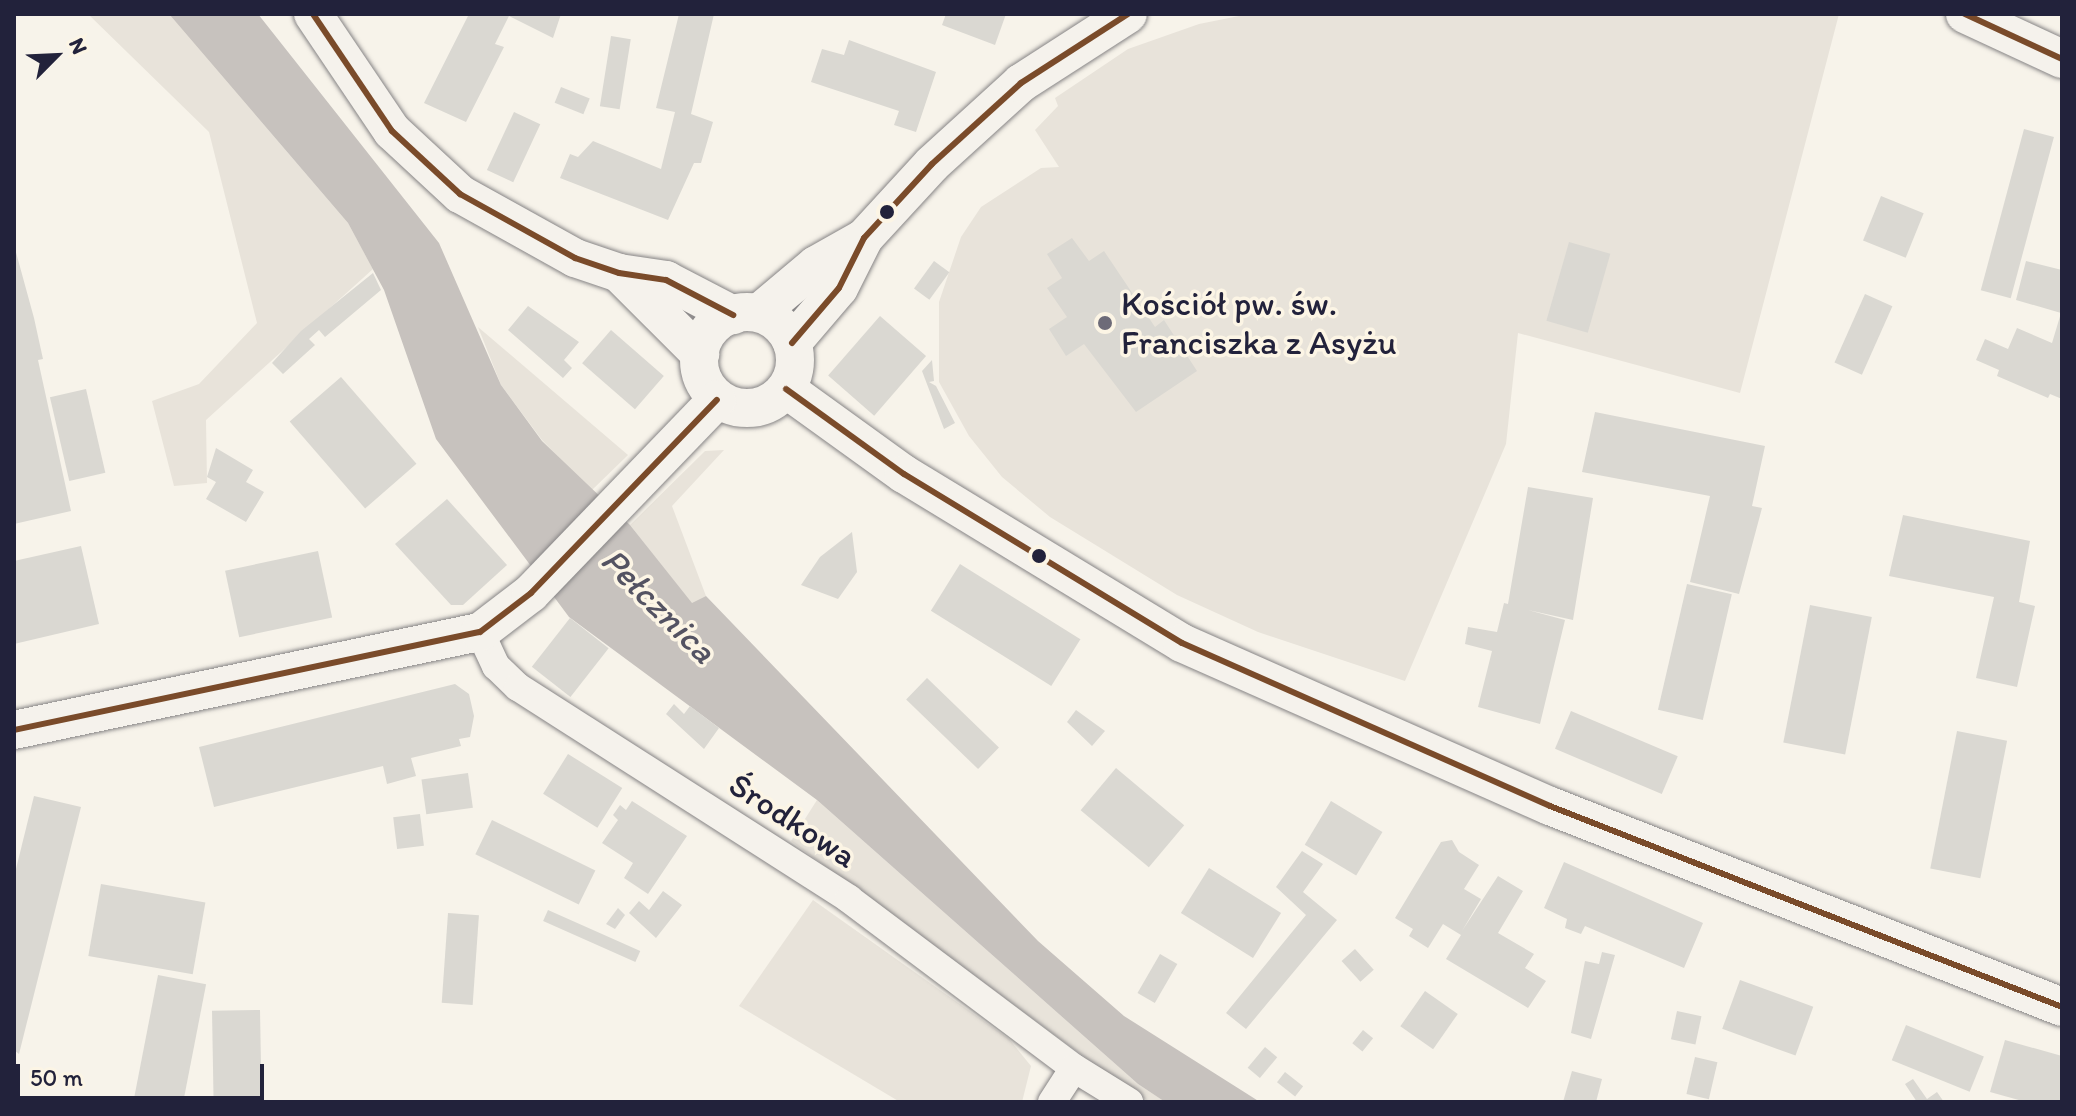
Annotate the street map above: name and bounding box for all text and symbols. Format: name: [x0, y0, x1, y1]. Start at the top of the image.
north arrow: [16, 16, 96, 96]
text: N: [63, 34, 94, 58]
unlabelled marker: [879, 204, 895, 220]
place label: Kościół pw. św. Franciszka z Asyżu: [1121, 283, 1396, 362]
marker: Kościół pw. św. Franciszka z Asyżu: [1096, 314, 1114, 332]
water label: Pełcznica: [592, 538, 726, 672]
unlabelled marker: [1031, 548, 1047, 564]
street label: Środkowa: [722, 764, 864, 876]
scale bar: [20, 1048, 268, 1098]
text: 50 m: [30, 1063, 83, 1092]

